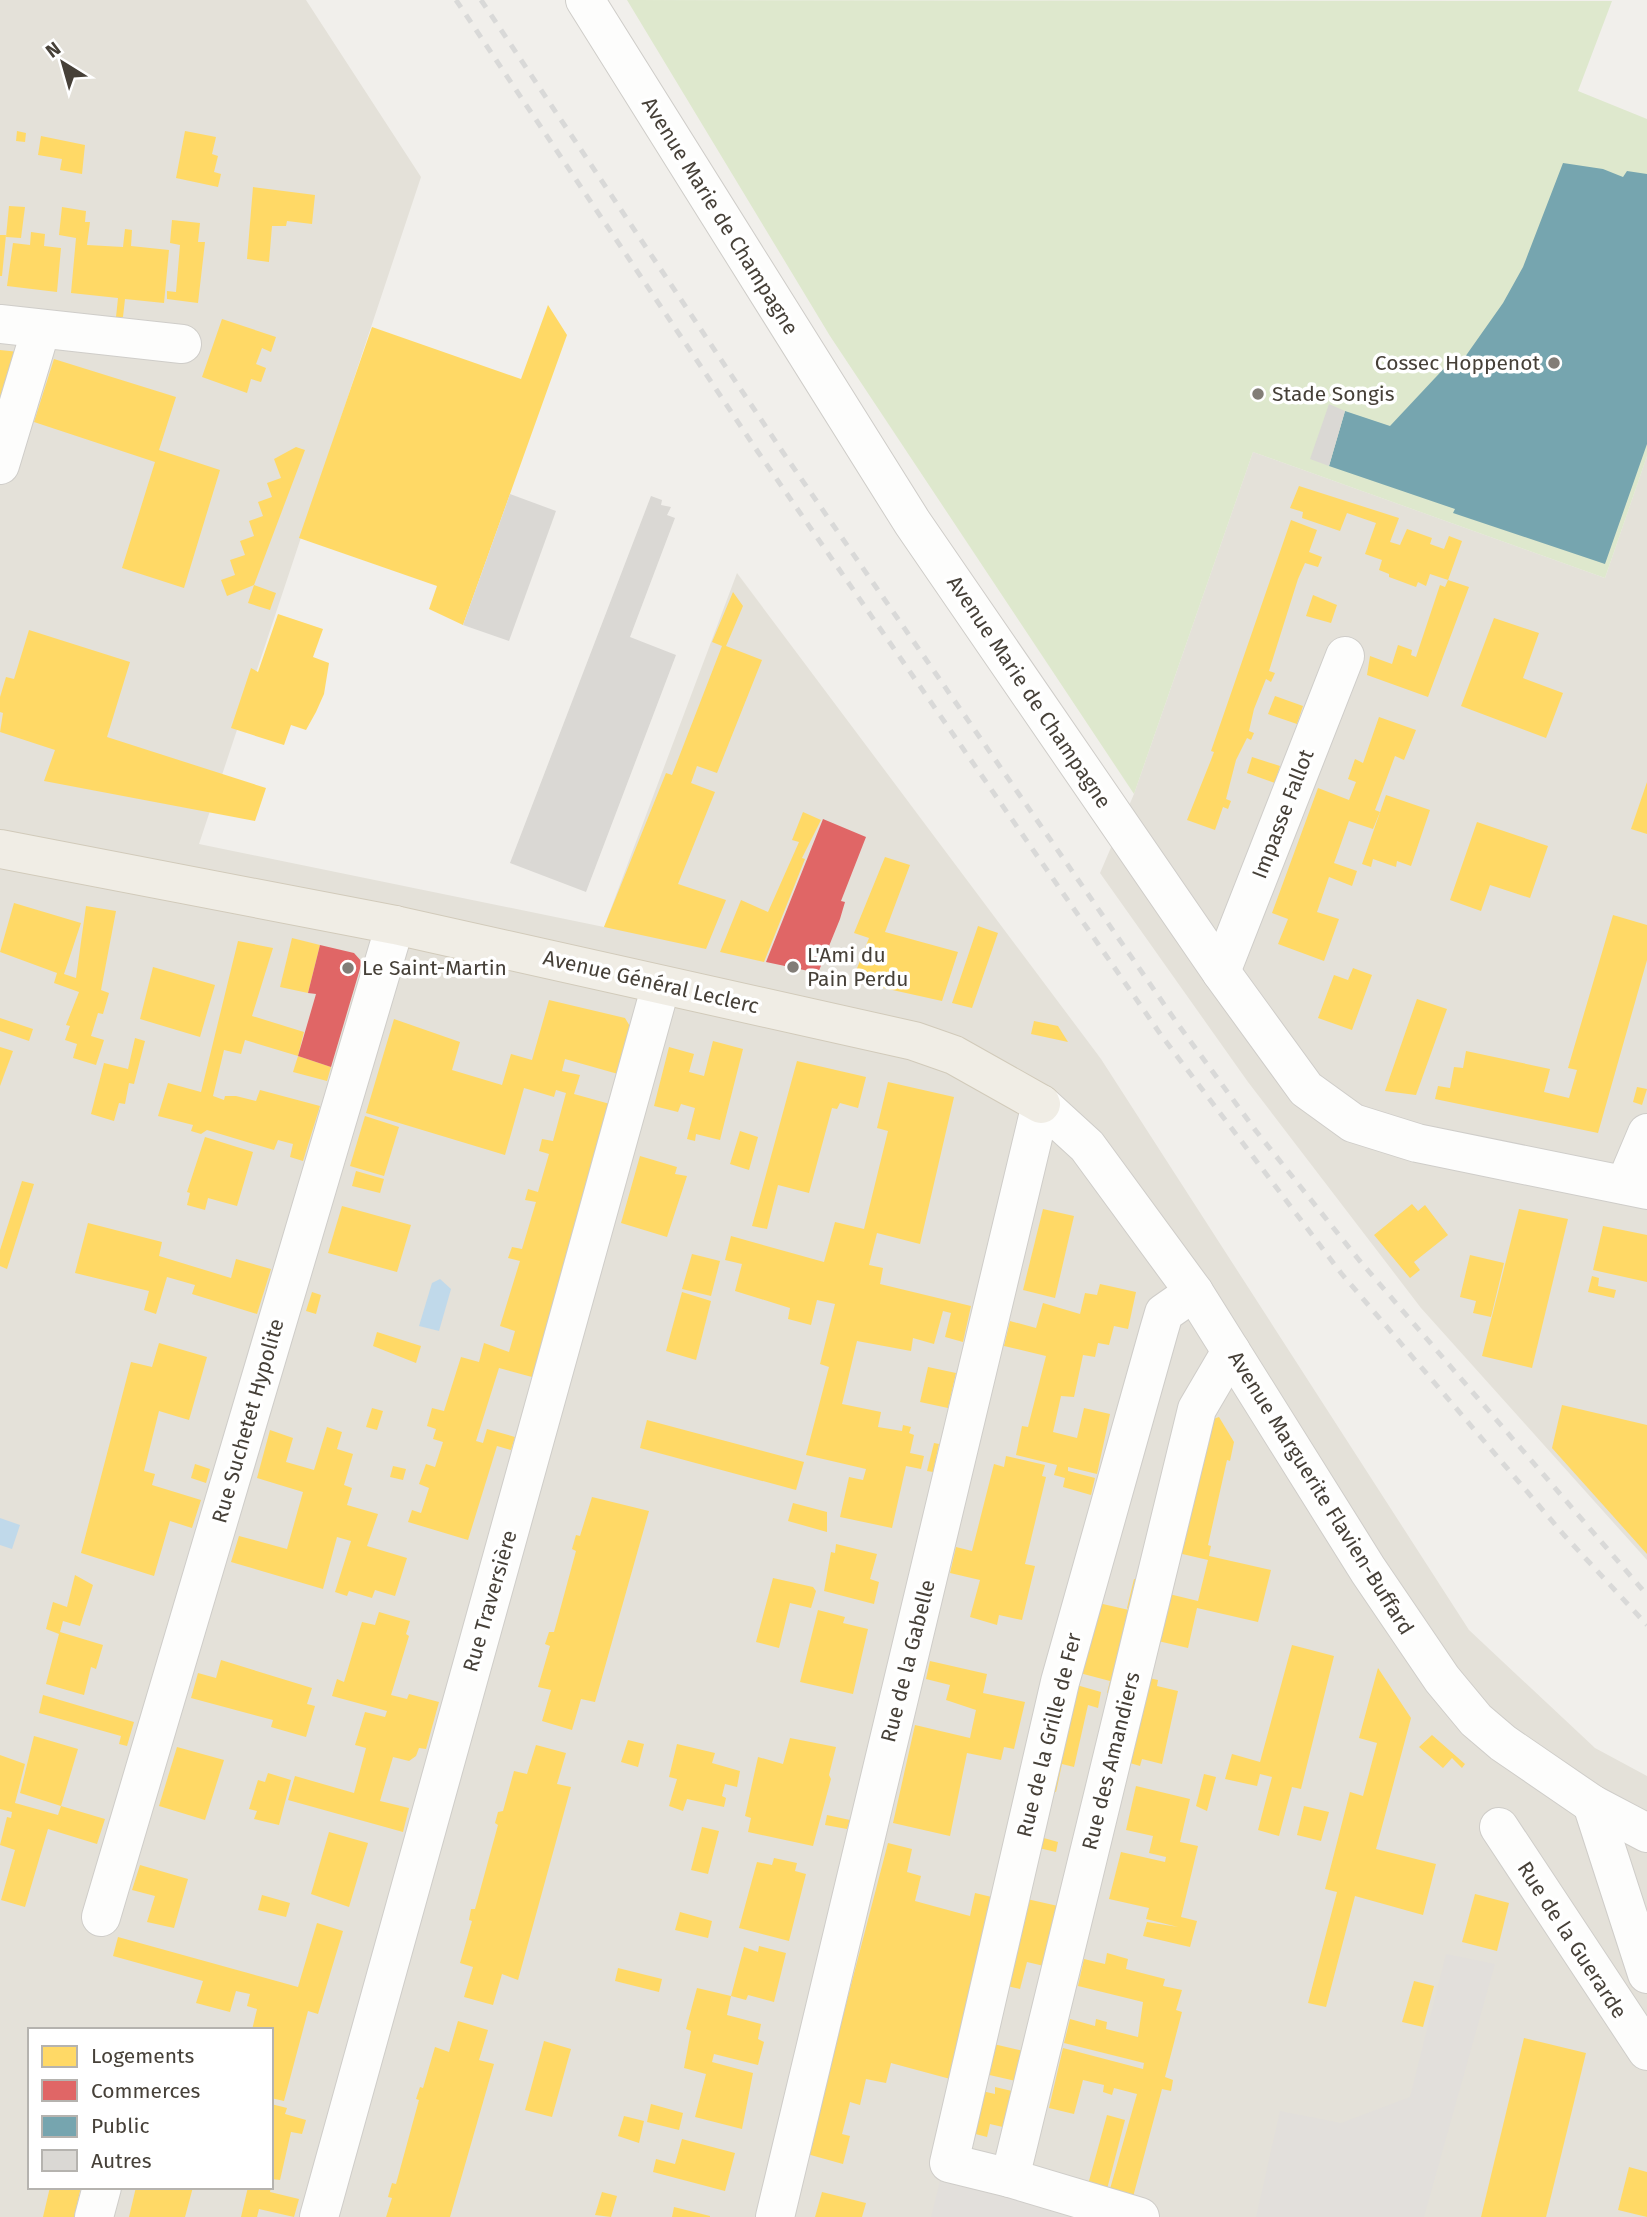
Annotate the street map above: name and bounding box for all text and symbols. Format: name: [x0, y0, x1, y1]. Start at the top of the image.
north arrow: [28, 28, 98, 98]
text: N: [41, 37, 65, 63]
street label: Avenue Marie de Champagne: [636, 92, 804, 340]
place label: Cossec Hoppenot: [1375, 350, 1540, 376]
marker: Cossec Hoppenot: [1546, 355, 1562, 371]
place label: Stade Songis: [1272, 381, 1395, 407]
marker: Stade Songis: [1250, 386, 1266, 402]
street label: Avenue Marie de Champagne: [941, 571, 1117, 813]
street label: Impasse Fallot: [1246, 745, 1320, 882]
place label: L'Ami du Pain Perdu: [807, 942, 909, 992]
street label: Avenue Général Leclerc: [541, 945, 761, 1019]
place label: Le Saint-Martin: [362, 955, 507, 981]
marker: L'Ami du Pain Perdu: [785, 959, 801, 975]
marker: Le Saint-Martin: [340, 960, 356, 976]
street label: Rue Suchetet Hypolite: [206, 1316, 290, 1526]
street label: Avenue Marguerite Flavien-Buffard: [1223, 1346, 1419, 1640]
street label: Rue Traversière: [457, 1527, 523, 1675]
street label: Rue de la Gabelle: [875, 1577, 941, 1745]
street label: Rue de la Grille de Fer: [1011, 1630, 1087, 1840]
street label: Rue des Amandiers: [1076, 1669, 1146, 1853]
street label: Rue de la Guerarde: [1512, 1857, 1632, 2023]
legend: [28, 2028, 273, 2189]
text: Logements: [91, 2043, 195, 2069]
text: Commerces: [91, 2078, 201, 2104]
text: Public: [91, 2113, 149, 2139]
text: Autres: [91, 2148, 152, 2174]

